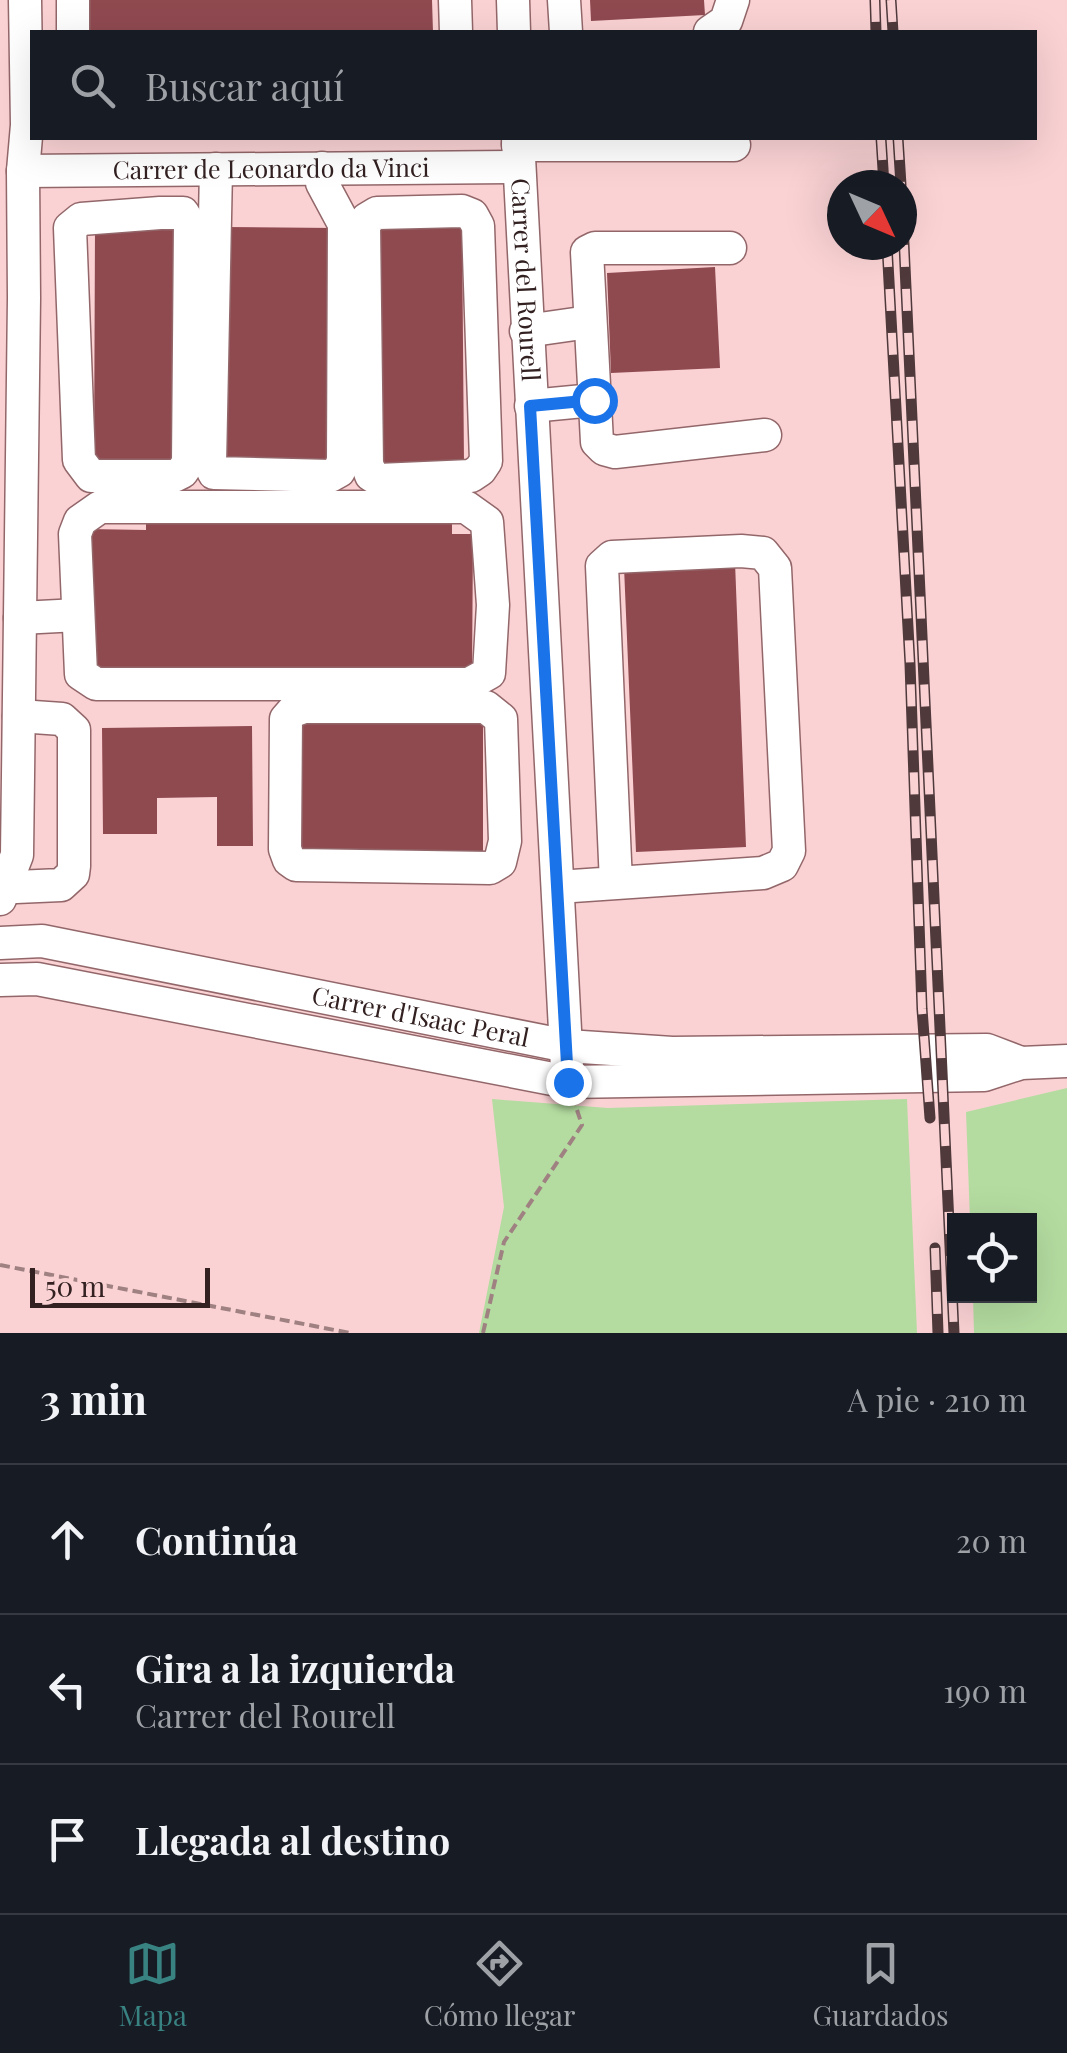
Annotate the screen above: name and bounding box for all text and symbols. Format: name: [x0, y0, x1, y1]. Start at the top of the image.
search box: [30, 30, 1037, 140]
icon: search: [65, 58, 120, 113]
text: Buscar aquí: [145, 60, 344, 111]
street label: Carrer de Leonardo da Vinci: [112, 150, 430, 185]
north arrow: [827, 170, 917, 260]
street label: Carrer del Rourell: [505, 177, 549, 382]
route start: [572, 378, 618, 424]
street label: Carrer d'Isaac Peral: [309, 977, 532, 1053]
route end: [546, 1060, 592, 1106]
map controls: [947, 1213, 1037, 1303]
button: locate: [947, 1213, 1037, 1303]
scale bar: [30, 1263, 210, 1308]
text: 50 m: [45, 1267, 105, 1304]
text: 3 min: [40, 1370, 147, 1426]
text: A pie · 210 m: [848, 1377, 1027, 1420]
icon: ahead: [40, 1512, 95, 1567]
text: Continúa: [135, 1514, 298, 1565]
text: 20 m: [956, 1518, 1027, 1561]
text: Gira a la izquierda: [135, 1642, 455, 1693]
icon: left: [40, 1662, 95, 1717]
text: 190 m: [943, 1668, 1027, 1711]
text: Carrer del Rourell: [135, 1693, 395, 1736]
icon: arrive: [40, 1812, 95, 1867]
text: Llegada al destino: [135, 1814, 450, 1865]
tab: Mapa: [118, 1936, 187, 2033]
tab: Cómo llegar: [424, 1936, 576, 2033]
tab: Guardados: [812, 1936, 949, 2033]

